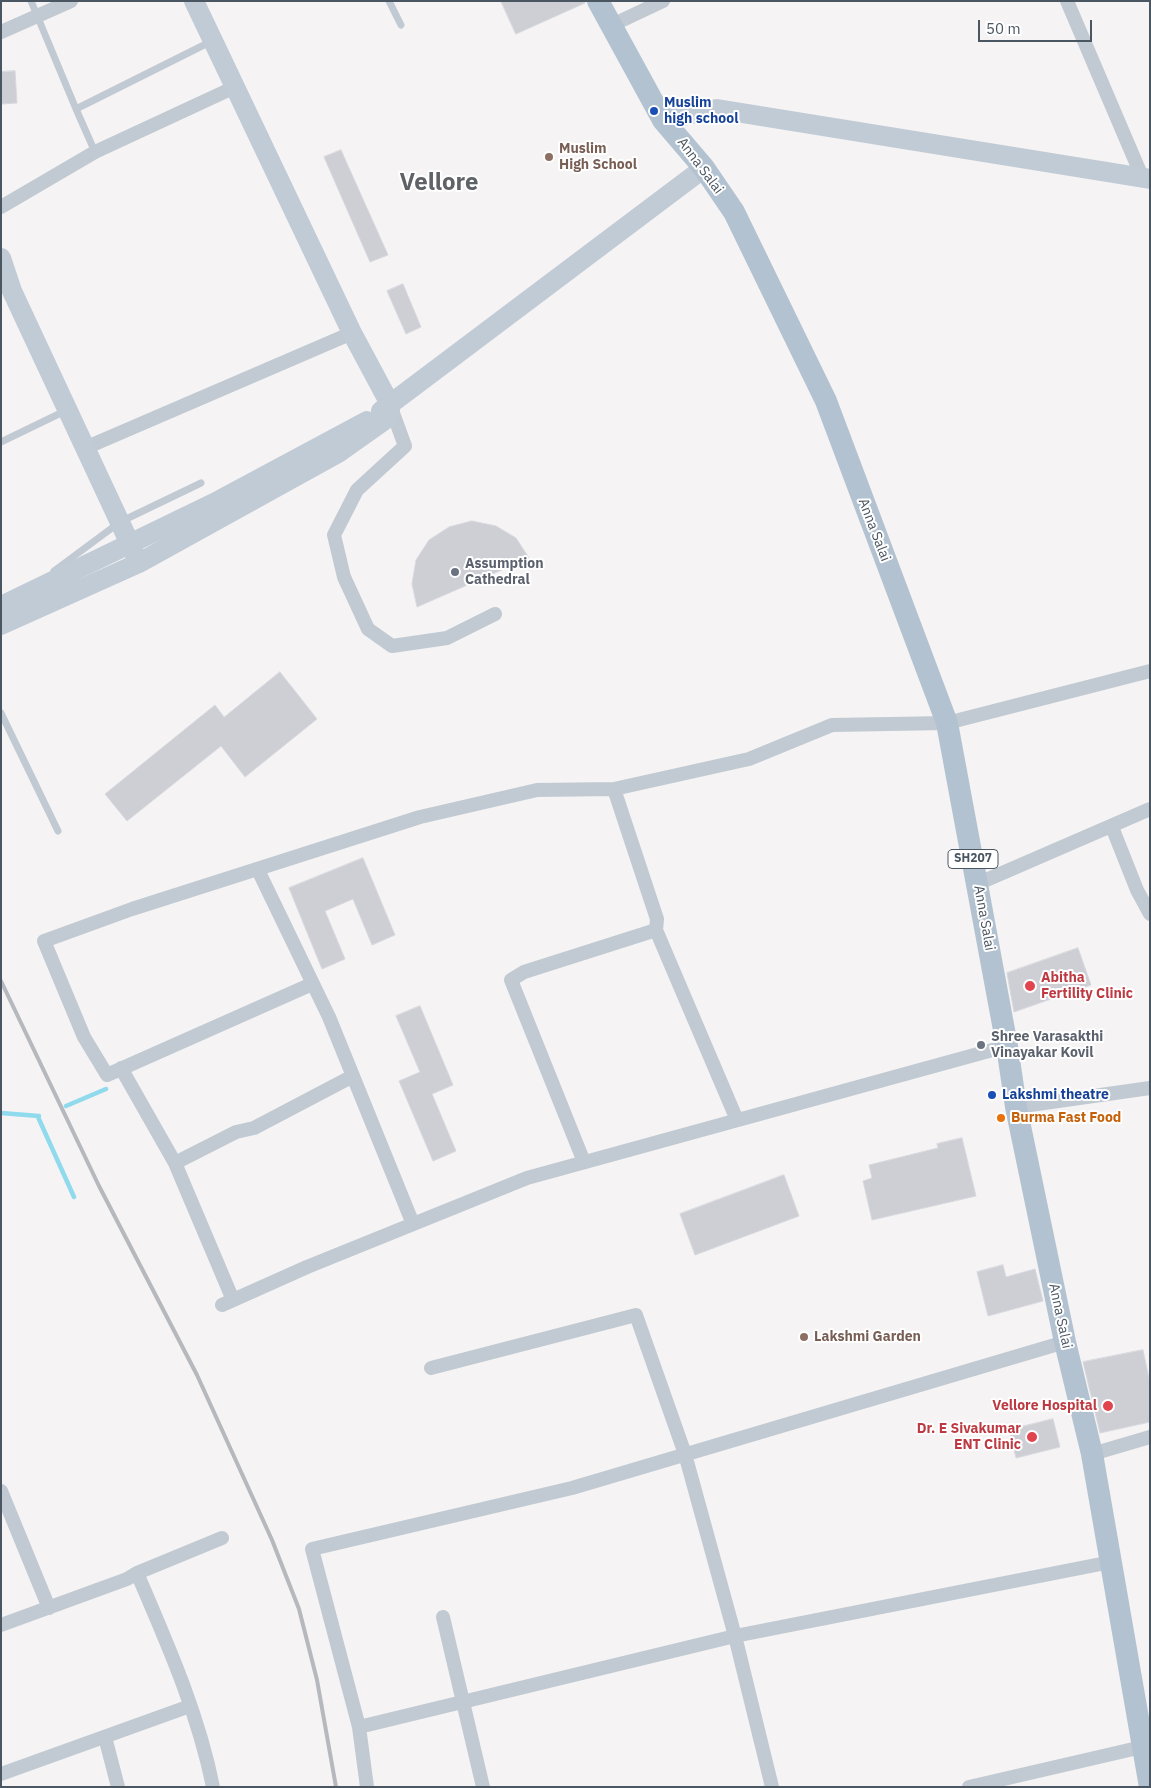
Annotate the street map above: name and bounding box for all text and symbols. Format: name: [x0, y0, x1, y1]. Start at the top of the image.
scale bar: [981, 10, 1095, 42]
text: 50 m: [986, 19, 1021, 38]
place label: Muslim high school: [664, 95, 738, 128]
marker: Muslim high school: [648, 105, 660, 117]
street label: Anna Salai: [673, 135, 727, 197]
place label: Muslim High School: [559, 141, 637, 174]
marker: Muslim High School: [543, 151, 555, 163]
district label: Vellore: [399, 169, 479, 197]
street label: Anna Salai: [854, 496, 894, 564]
place label: Assumption Cathedral: [465, 556, 543, 588]
marker: Assumption Cathedral: [449, 566, 461, 578]
road number: SH207: [948, 850, 998, 869]
street label: Anna Salai: [970, 884, 998, 952]
place label: Abitha Fertility Clinic: [1041, 970, 1133, 1002]
marker: Abitha Fertility Clinic: [1023, 979, 1037, 993]
place label: Shree Varasakthi Vinayakar Kovil: [991, 1029, 1103, 1062]
marker: Shree Varasakthi Vinayakar Kovil: [975, 1039, 987, 1051]
place label: Lakshmi theatre: [1002, 1087, 1109, 1103]
marker: Lakshmi theatre: [986, 1089, 998, 1101]
place label: Burma Fast Food: [1011, 1110, 1121, 1126]
marker: Burma Fast Food: [995, 1112, 1007, 1124]
street label: Anna Salai: [1045, 1282, 1075, 1350]
place label: Lakshmi Garden: [814, 1329, 921, 1345]
marker: Lakshmi Garden: [798, 1331, 810, 1343]
place label: Vellore Hospital: [992, 1398, 1097, 1414]
marker: Vellore Hospital: [1101, 1399, 1115, 1413]
place label: Dr. E Sivakumar ENT Clinic: [917, 1421, 1021, 1454]
marker: Dr. E Sivakumar ENT Clinic: [1025, 1430, 1039, 1444]

